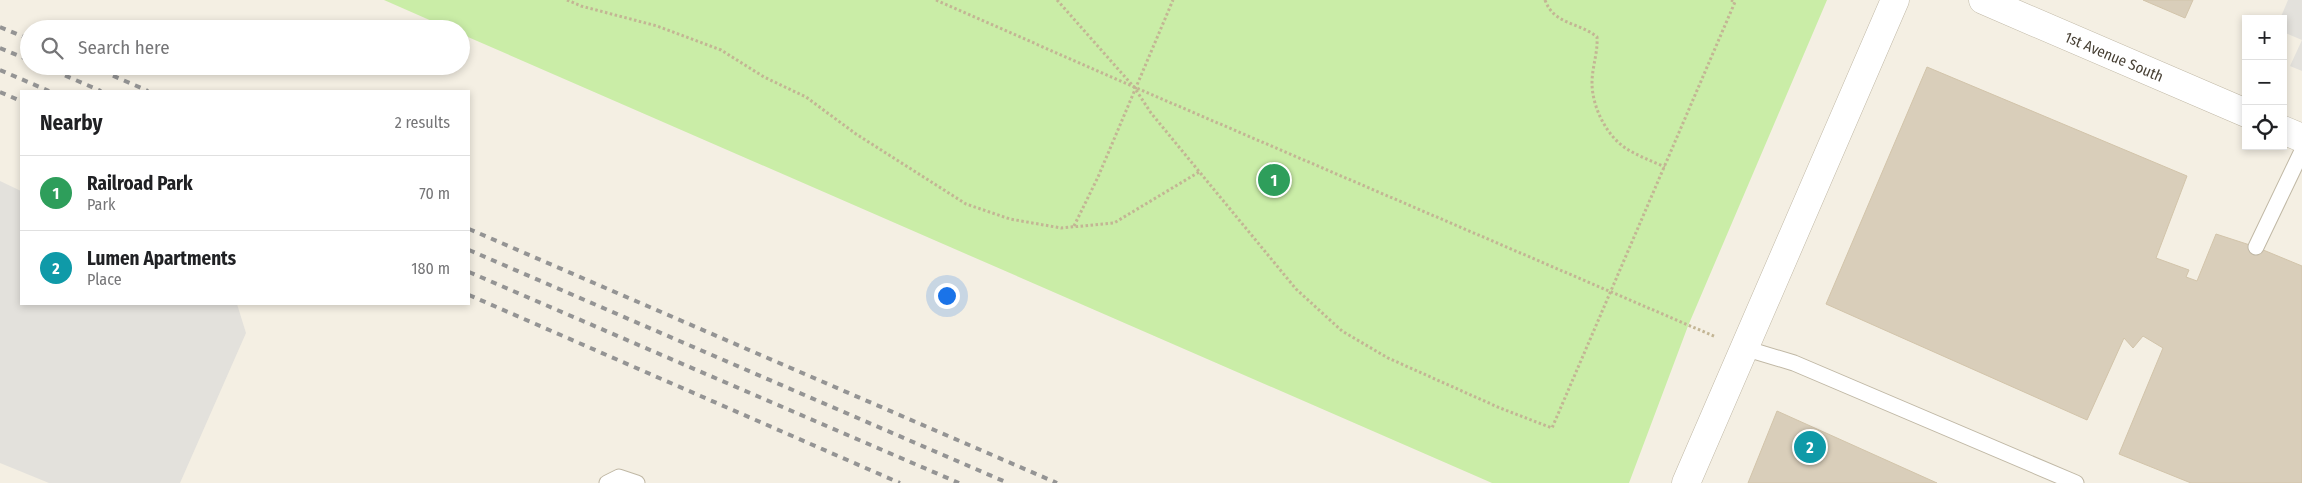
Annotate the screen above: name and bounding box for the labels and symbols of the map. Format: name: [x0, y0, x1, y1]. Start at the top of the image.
street label: 1st Avenue South: [2062, 28, 2166, 86]
pin: 1: [1258, 161, 1290, 199]
your location: [934, 283, 960, 309]
pin: 2: [1794, 428, 1826, 466]

